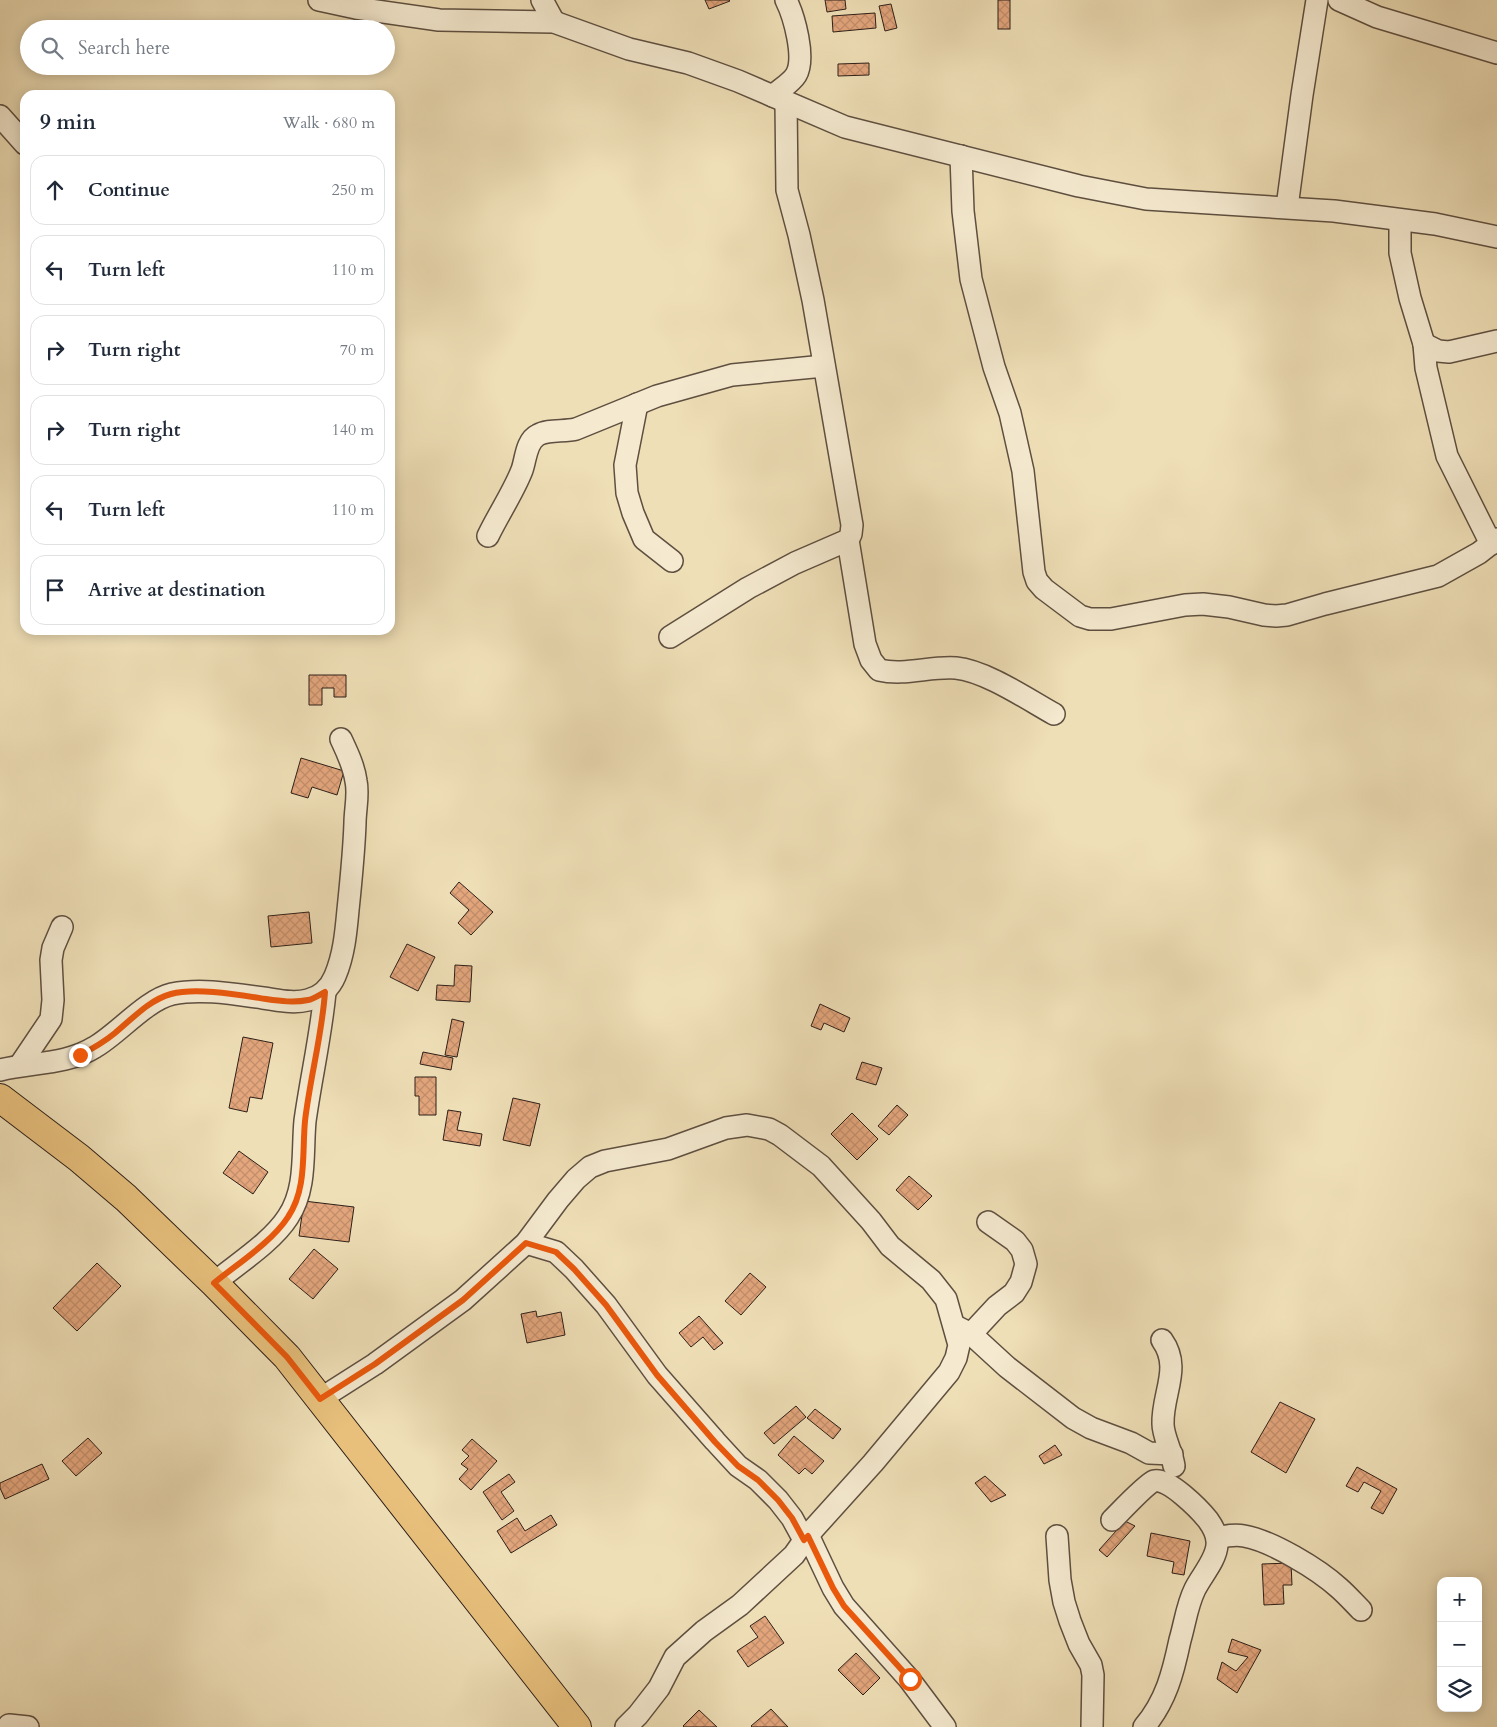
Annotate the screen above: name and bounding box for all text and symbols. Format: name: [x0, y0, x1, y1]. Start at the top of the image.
search box: [20, 20, 395, 75]
icon: search: [38, 34, 66, 62]
text: Search here: [78, 35, 170, 61]
text: 9 min: [40, 108, 96, 137]
text: Walk · 680 m: [283, 112, 375, 134]
icon: ahead: [41, 176, 69, 204]
text: Continue: [88, 177, 170, 203]
text: 250 m: [332, 179, 374, 201]
icon: left: [41, 256, 69, 284]
text: Turn left: [88, 257, 165, 283]
text: 110 m: [332, 259, 374, 281]
icon: right: [41, 336, 69, 364]
text: Turn right: [88, 337, 180, 363]
text: 70 m: [340, 339, 374, 361]
icon: right: [41, 416, 69, 444]
text: Turn right: [88, 417, 180, 443]
text: 140 m: [332, 419, 374, 441]
icon: left: [41, 496, 69, 524]
text: Turn left: [88, 497, 165, 523]
text: 110 m: [332, 499, 374, 521]
icon: arrive: [41, 576, 69, 604]
text: Arrive at destination: [88, 577, 265, 603]
route end: [69, 1044, 92, 1067]
map controls: [1437, 1577, 1482, 1712]
button: +: [1437, 1577, 1482, 1622]
button: −: [1437, 1622, 1482, 1667]
button: layers: [1437, 1667, 1482, 1712]
route start: [899, 1668, 922, 1691]

